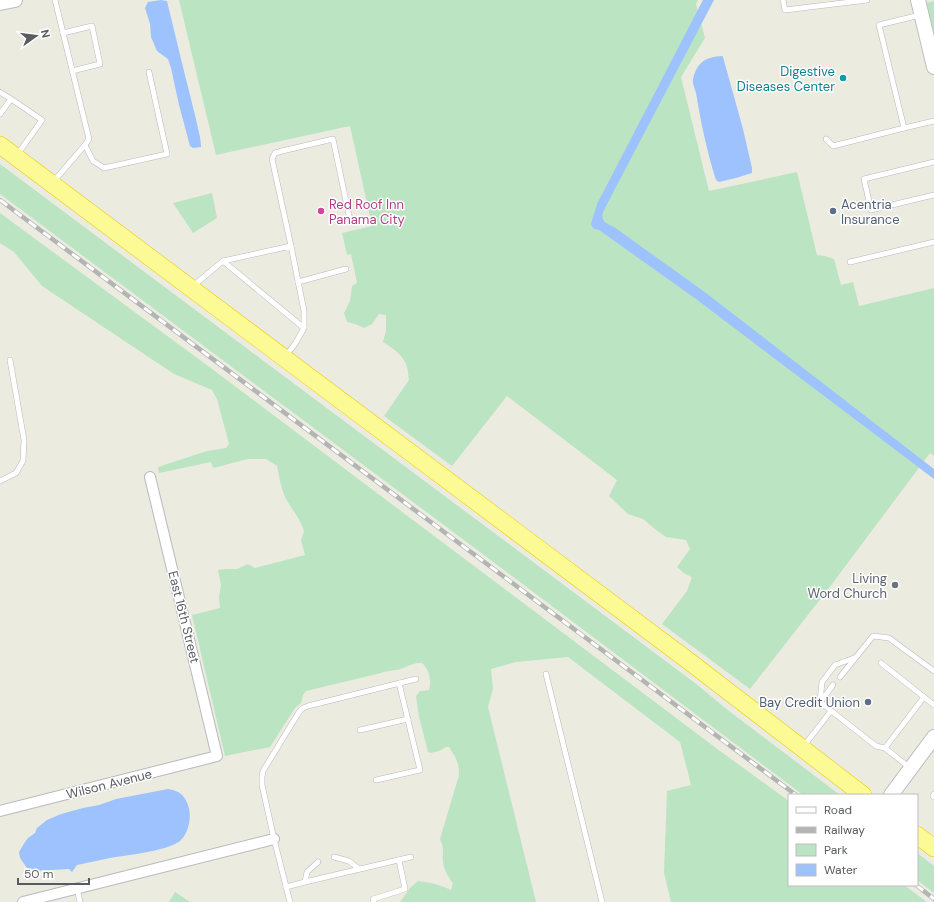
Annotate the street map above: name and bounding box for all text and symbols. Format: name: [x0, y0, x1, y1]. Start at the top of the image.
north arrow: [16, 16, 56, 56]
text: N: [38, 28, 53, 39]
place label: Digestive Diseases Center: [737, 63, 835, 95]
marker: Digestive Diseases Center: [838, 73, 848, 83]
place label: Red Roof Inn Panama City: [329, 196, 405, 228]
place label: Acentria Insurance: [841, 196, 900, 228]
marker: Red Roof Inn Panama City: [316, 206, 326, 216]
marker: Acentria Insurance: [828, 206, 838, 216]
street label: East 16th Street: [164, 569, 204, 665]
place label: Living Word Church: [807, 570, 887, 602]
marker: Living Word Church: [890, 580, 900, 590]
place label: Bay Credit Union: [759, 694, 860, 711]
marker: Bay Credit Union: [863, 697, 873, 707]
street label: Wilson Avenue: [64, 765, 154, 803]
legend: [788, 794, 918, 886]
text: Road: [824, 802, 852, 818]
text: Railway: [824, 822, 865, 838]
text: Park: [824, 842, 848, 858]
scale bar: [18, 860, 89, 886]
text: Water: [824, 862, 858, 878]
text: 50 m: [24, 866, 53, 882]

